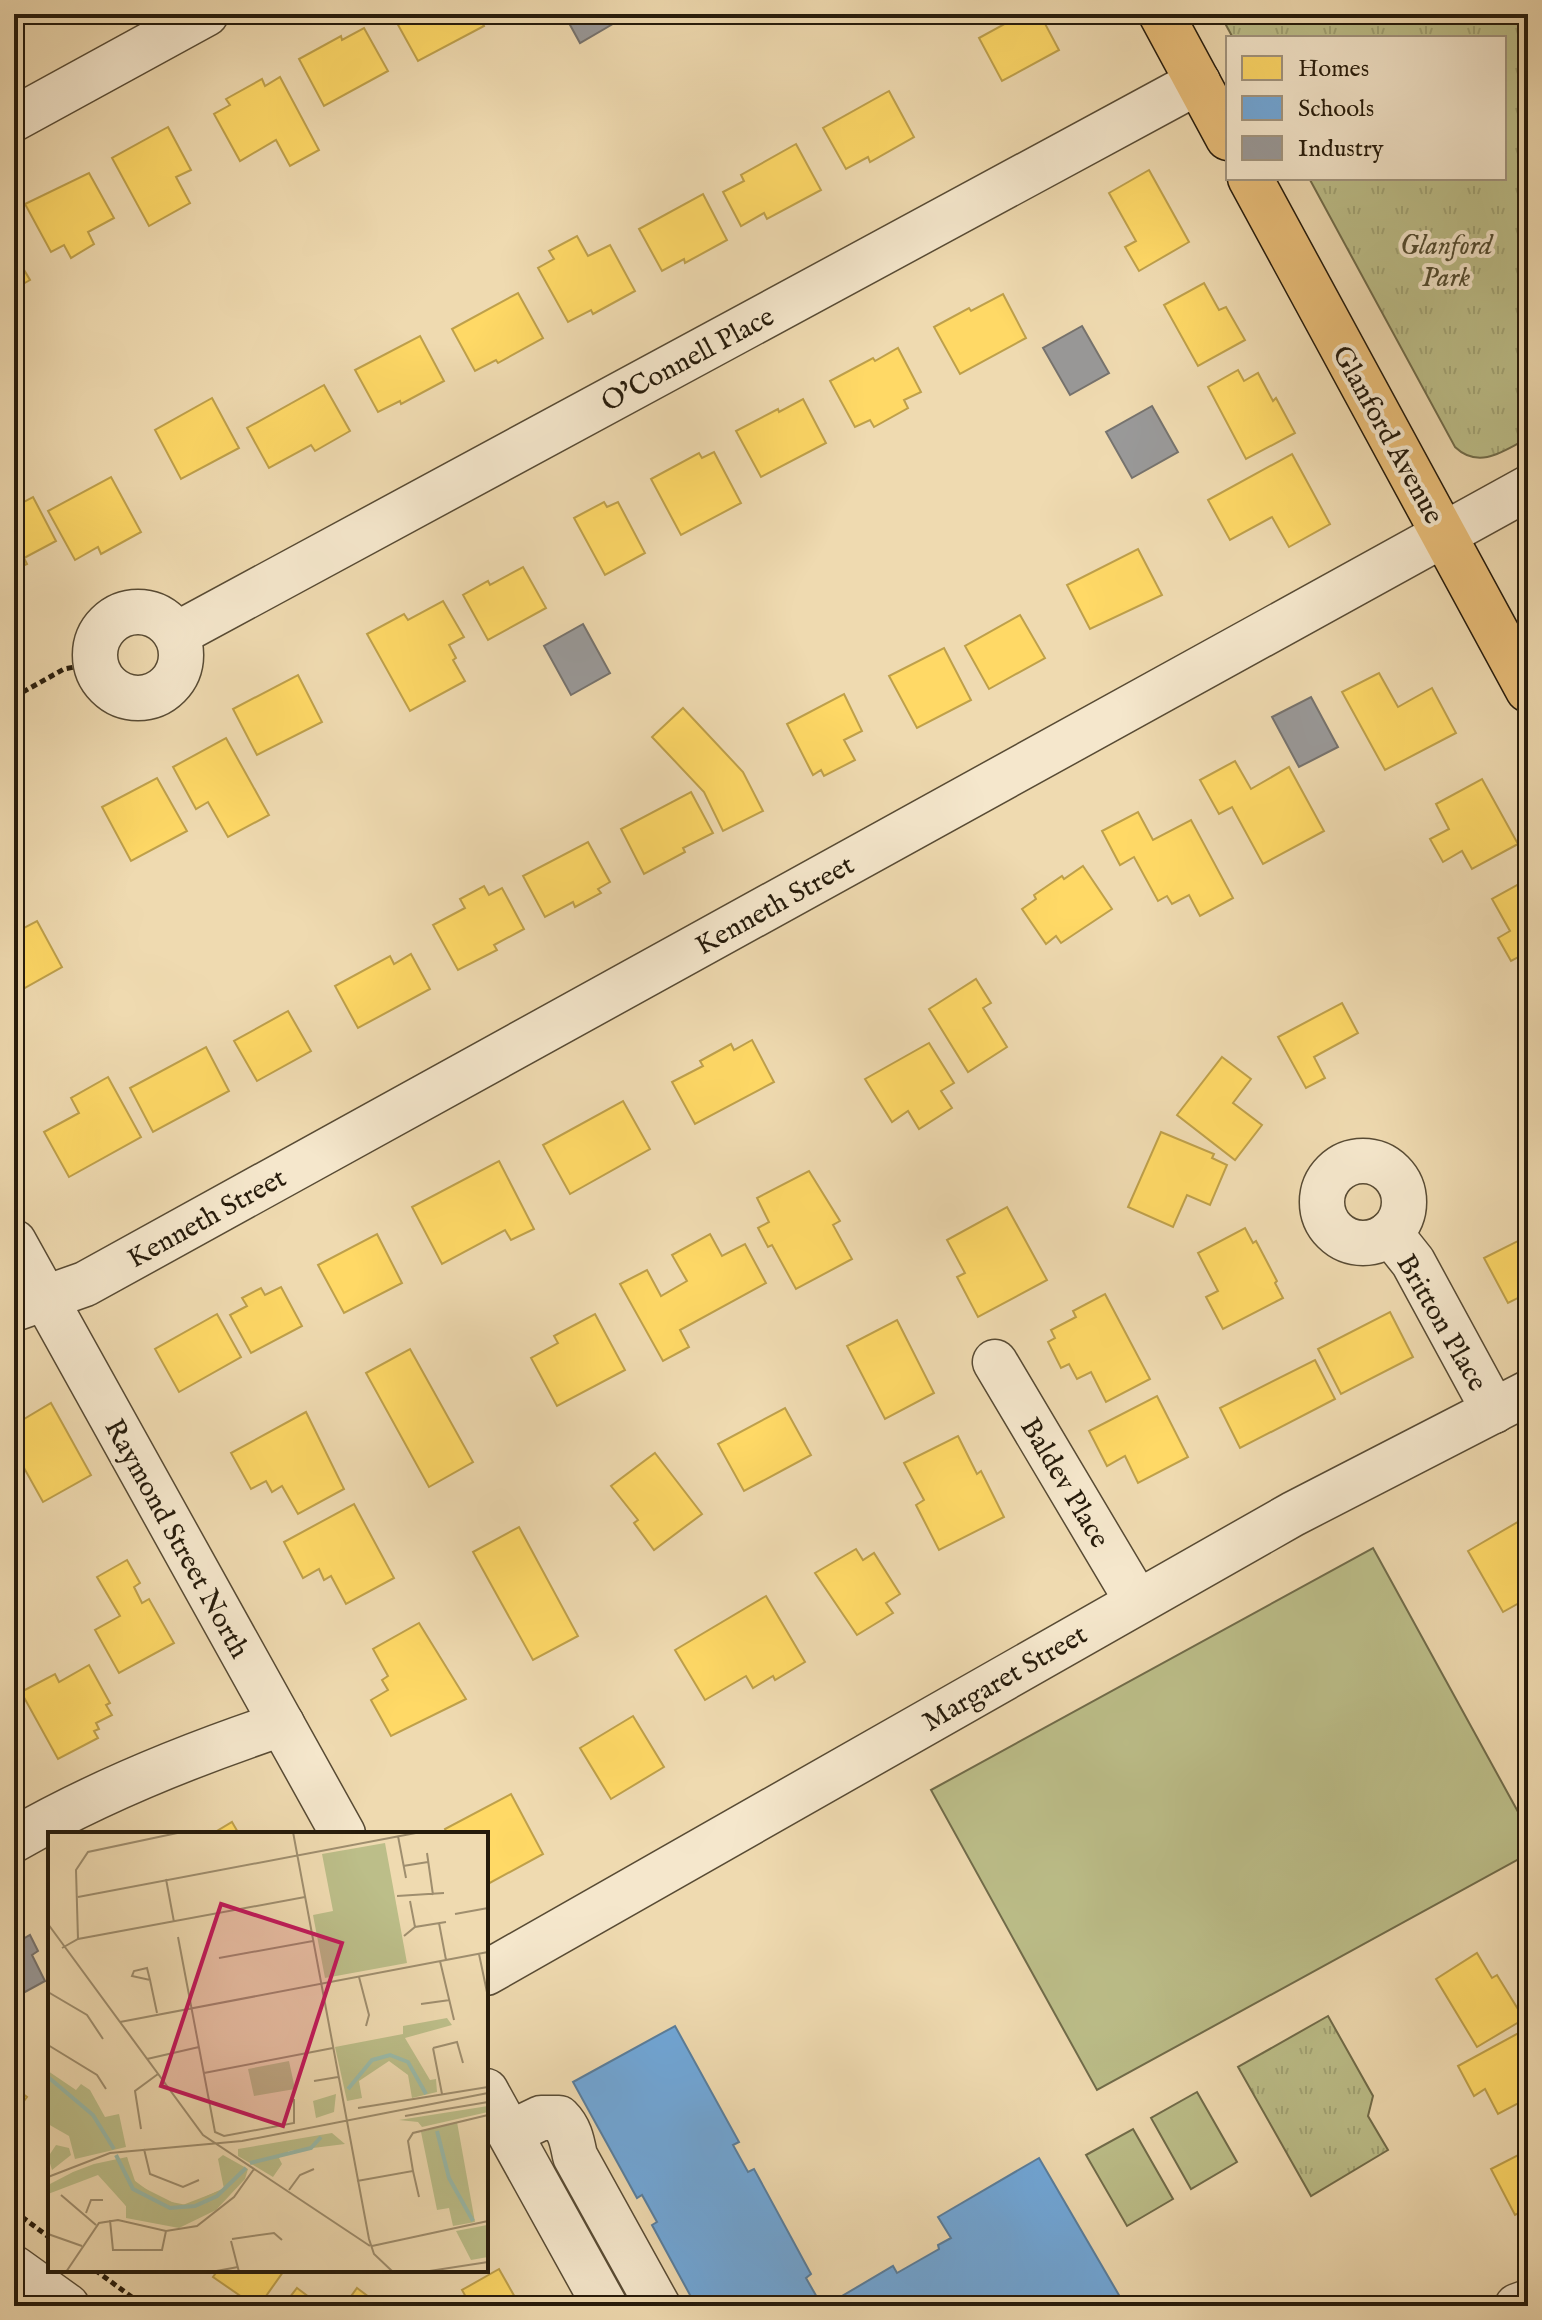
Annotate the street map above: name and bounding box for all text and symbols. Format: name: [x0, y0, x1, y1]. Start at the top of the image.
legend: [1226, 36, 1506, 180]
text: Homes: [1298, 54, 1369, 85]
text: Schools: [1298, 94, 1374, 125]
text: Industry: [1298, 134, 1384, 165]
park label: Glanford Park: [1400, 229, 1494, 296]
street label: O'Connell Place: [596, 300, 781, 420]
street label: Glanford Avenue: [1323, 340, 1450, 531]
street label: Kenneth Street: [690, 848, 861, 964]
street label: Kenneth Street: [122, 1161, 293, 1277]
street label: Britton Place: [1388, 1249, 1494, 1398]
street label: Baldev Place: [1011, 1412, 1116, 1555]
street label: Raymond Street North: [96, 1413, 256, 1665]
street label: Margaret Street: [917, 1618, 1094, 1740]
inset map: [48, 1832, 488, 2272]

